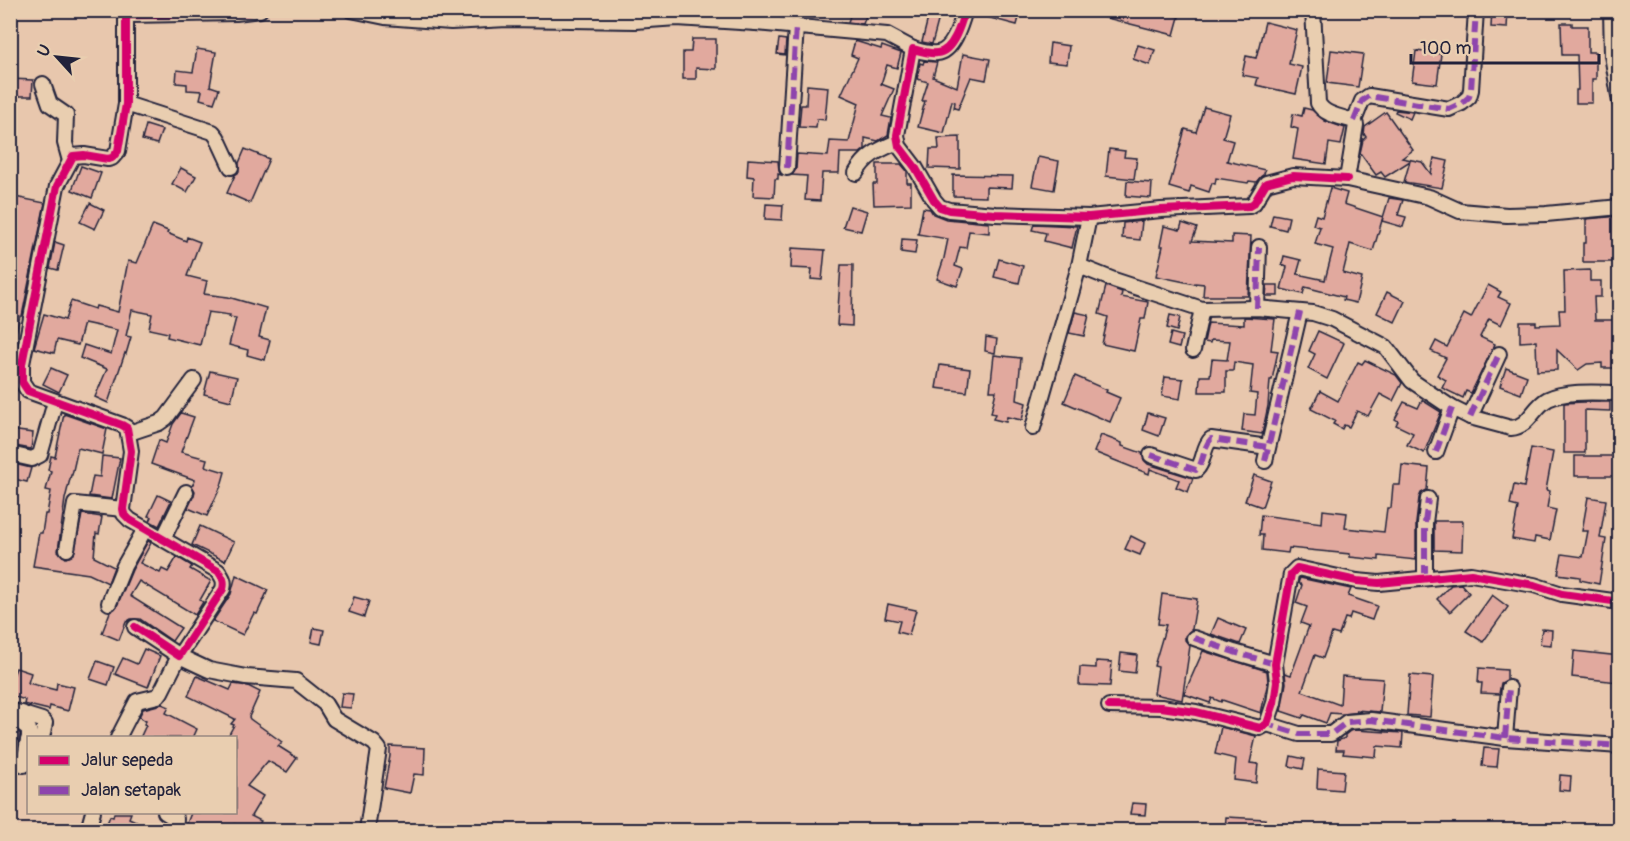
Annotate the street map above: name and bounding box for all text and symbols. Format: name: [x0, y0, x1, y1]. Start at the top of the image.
north arrow: [27, 27, 87, 87]
scale bar: [1411, 27, 1598, 65]
text: 100 m: [1420, 37, 1472, 60]
text: U: [33, 41, 56, 60]
legend: [27, 736, 237, 814]
text: Jalur sepeda: [81, 749, 173, 772]
text: Jalan setapak: [81, 779, 182, 802]

